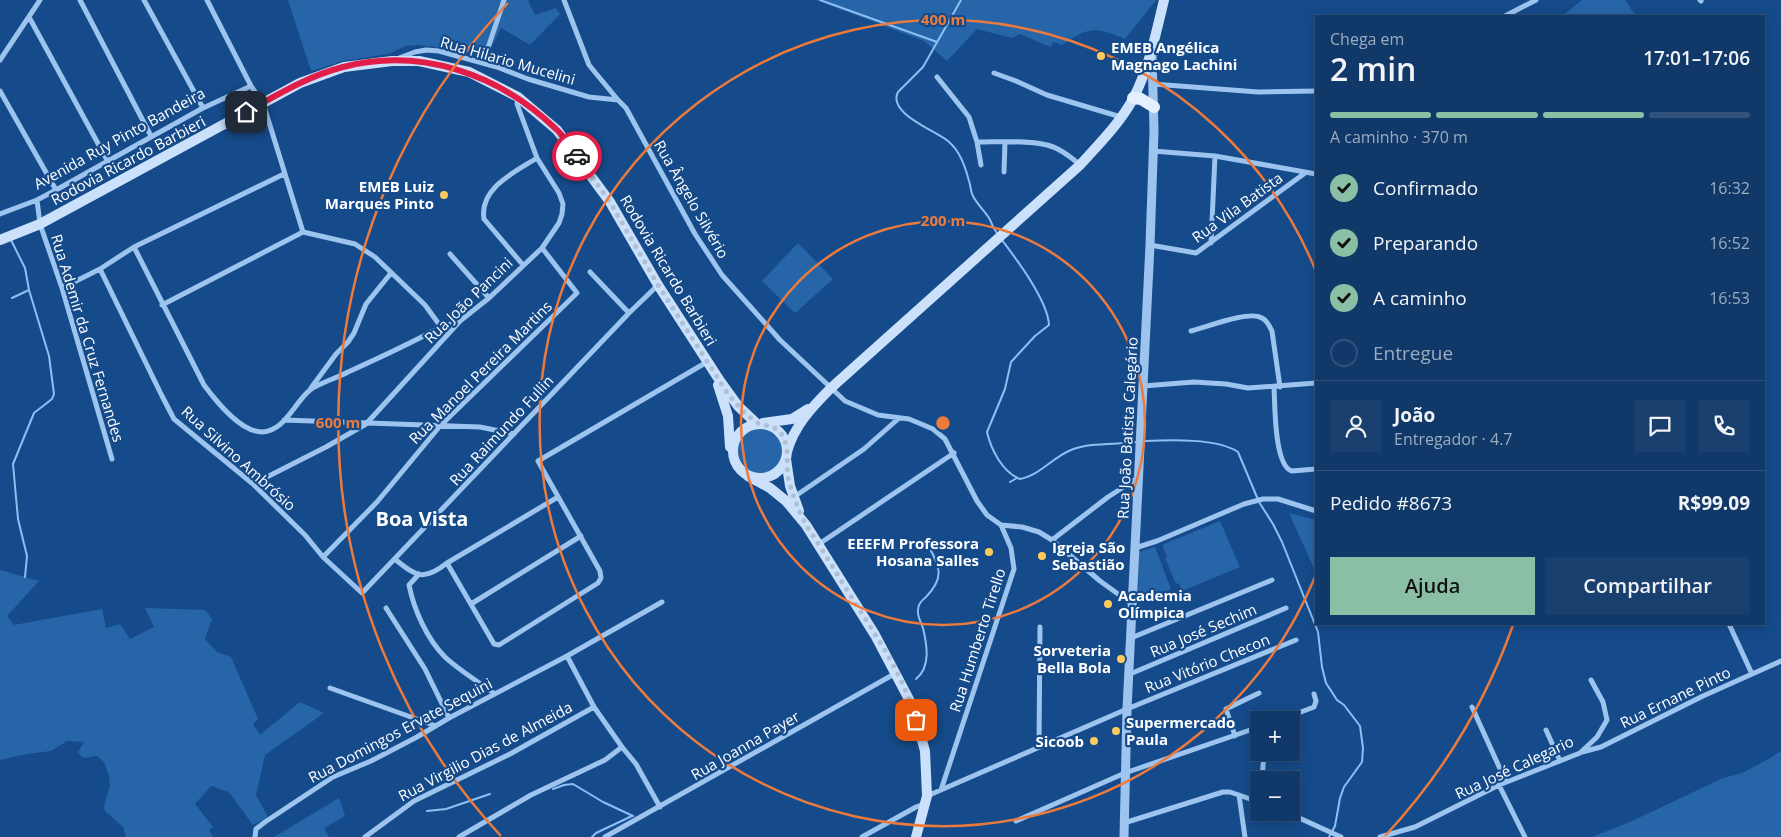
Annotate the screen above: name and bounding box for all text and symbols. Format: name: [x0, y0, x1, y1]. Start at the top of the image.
text: 400 m: [921, 9, 965, 29]
text: Chega em: [1330, 28, 1404, 50]
street label: Rua Hilario Mucelini: [438, 31, 578, 89]
place label: EMEB Angélica Magnago Lachini: [1111, 37, 1237, 74]
text: 17:01–17:06: [1643, 45, 1750, 71]
text: 2 min: [1330, 47, 1416, 90]
marker: EMEB Angélica Magnago Lachini: [1095, 50, 1107, 62]
street label: Avenida Ruy Pinto Bandeira: [30, 82, 208, 194]
pin: [225, 91, 267, 133]
icon: home: [232, 98, 260, 126]
street label: Rodovia Ricardo Barbieri: [47, 111, 209, 209]
text: A caminho · 370 m: [1330, 126, 1468, 148]
courier: [552, 131, 602, 181]
street label: Rua Ângelo Silvério: [650, 136, 734, 262]
icon: car: [563, 142, 591, 170]
street label: Rua Vila Batista: [1188, 167, 1286, 247]
icon: check: [1330, 174, 1358, 202]
text: Confirmado: [1373, 175, 1478, 201]
place label: EMEB Luiz Marques Pinto: [325, 176, 434, 213]
text: 16:32: [1709, 177, 1750, 199]
marker: EMEB Luiz Marques Pinto: [438, 189, 450, 201]
street label: Rodovia Ricardo Barbieri: [616, 191, 722, 349]
text: 200 m: [921, 210, 965, 230]
icon: check: [1330, 229, 1358, 257]
text: Preparando: [1373, 230, 1478, 256]
street label: Rua Ademir da Cruz Fernandes: [47, 232, 129, 444]
text: 16:52: [1709, 232, 1750, 254]
street label: Rua João Pancini: [420, 253, 516, 347]
icon: check: [1330, 284, 1358, 312]
text: A caminho: [1373, 285, 1467, 311]
text: 16:53: [1709, 287, 1750, 309]
street label: Rua Manoel Pereira Martins: [404, 296, 556, 448]
street label: Rua João Batista Calegário: [1112, 336, 1142, 520]
text: Entregue: [1373, 340, 1453, 366]
street label: Rua Raimundo Fullin: [445, 371, 557, 489]
button: person: [1330, 400, 1382, 452]
button: chat: [1634, 400, 1686, 452]
button: phone: [1698, 400, 1750, 452]
street label: Rua Silvino Ambrósio: [177, 401, 301, 515]
text: João: [1394, 402, 1435, 428]
text: 600 m: [316, 412, 360, 432]
centre of rings: [934, 414, 952, 432]
text: Entregador · 4.7: [1394, 428, 1512, 450]
text: Pedido #8673: [1330, 490, 1452, 516]
text: R$99.09: [1678, 490, 1750, 516]
district label: Boa Vista: [376, 505, 468, 532]
place label: EEEFM Professora Hosana Salles: [847, 533, 979, 570]
place label: Igreja São Sebastião: [1052, 537, 1125, 574]
marker: EEEFM Professora Hosana Salles: [983, 546, 995, 558]
marker: Igreja São Sebastião: [1036, 550, 1048, 562]
button: Ajuda: [1330, 557, 1535, 615]
button: Compartilhar: [1545, 557, 1750, 615]
street label: Rua Humberto Tirello: [944, 566, 1010, 714]
place label: Academia Olímpica: [1118, 585, 1192, 622]
marker: Academia Olímpica: [1102, 598, 1114, 610]
street label: Rua José Sechim: [1147, 599, 1259, 661]
street label: Rua Vitório Checon: [1142, 629, 1272, 697]
place label: Sorveteria Bella Bola: [1033, 640, 1111, 677]
marker: Sorveteria Bella Bola: [1115, 653, 1127, 665]
street label: Rua Ernane Pinto: [1616, 662, 1734, 732]
street label: Rua Domingos Ervate Sequini: [305, 673, 495, 787]
street label: Rua Virgilio Dias de Almeida: [394, 697, 576, 805]
pin: [895, 699, 937, 741]
street label: Rua Joanna Payer: [687, 706, 803, 784]
icon: bag: [902, 706, 930, 734]
map controls: [1250, 711, 1300, 821]
button: +: [1250, 711, 1300, 761]
place label: Supermercado Paula: [1126, 712, 1235, 749]
marker: Supermercado Paula: [1110, 725, 1122, 737]
place label: Sicoob: [1035, 731, 1084, 751]
street label: Rua José Calegario: [1451, 731, 1577, 803]
marker: Sicoob: [1088, 735, 1100, 747]
button: −: [1250, 771, 1300, 821]

